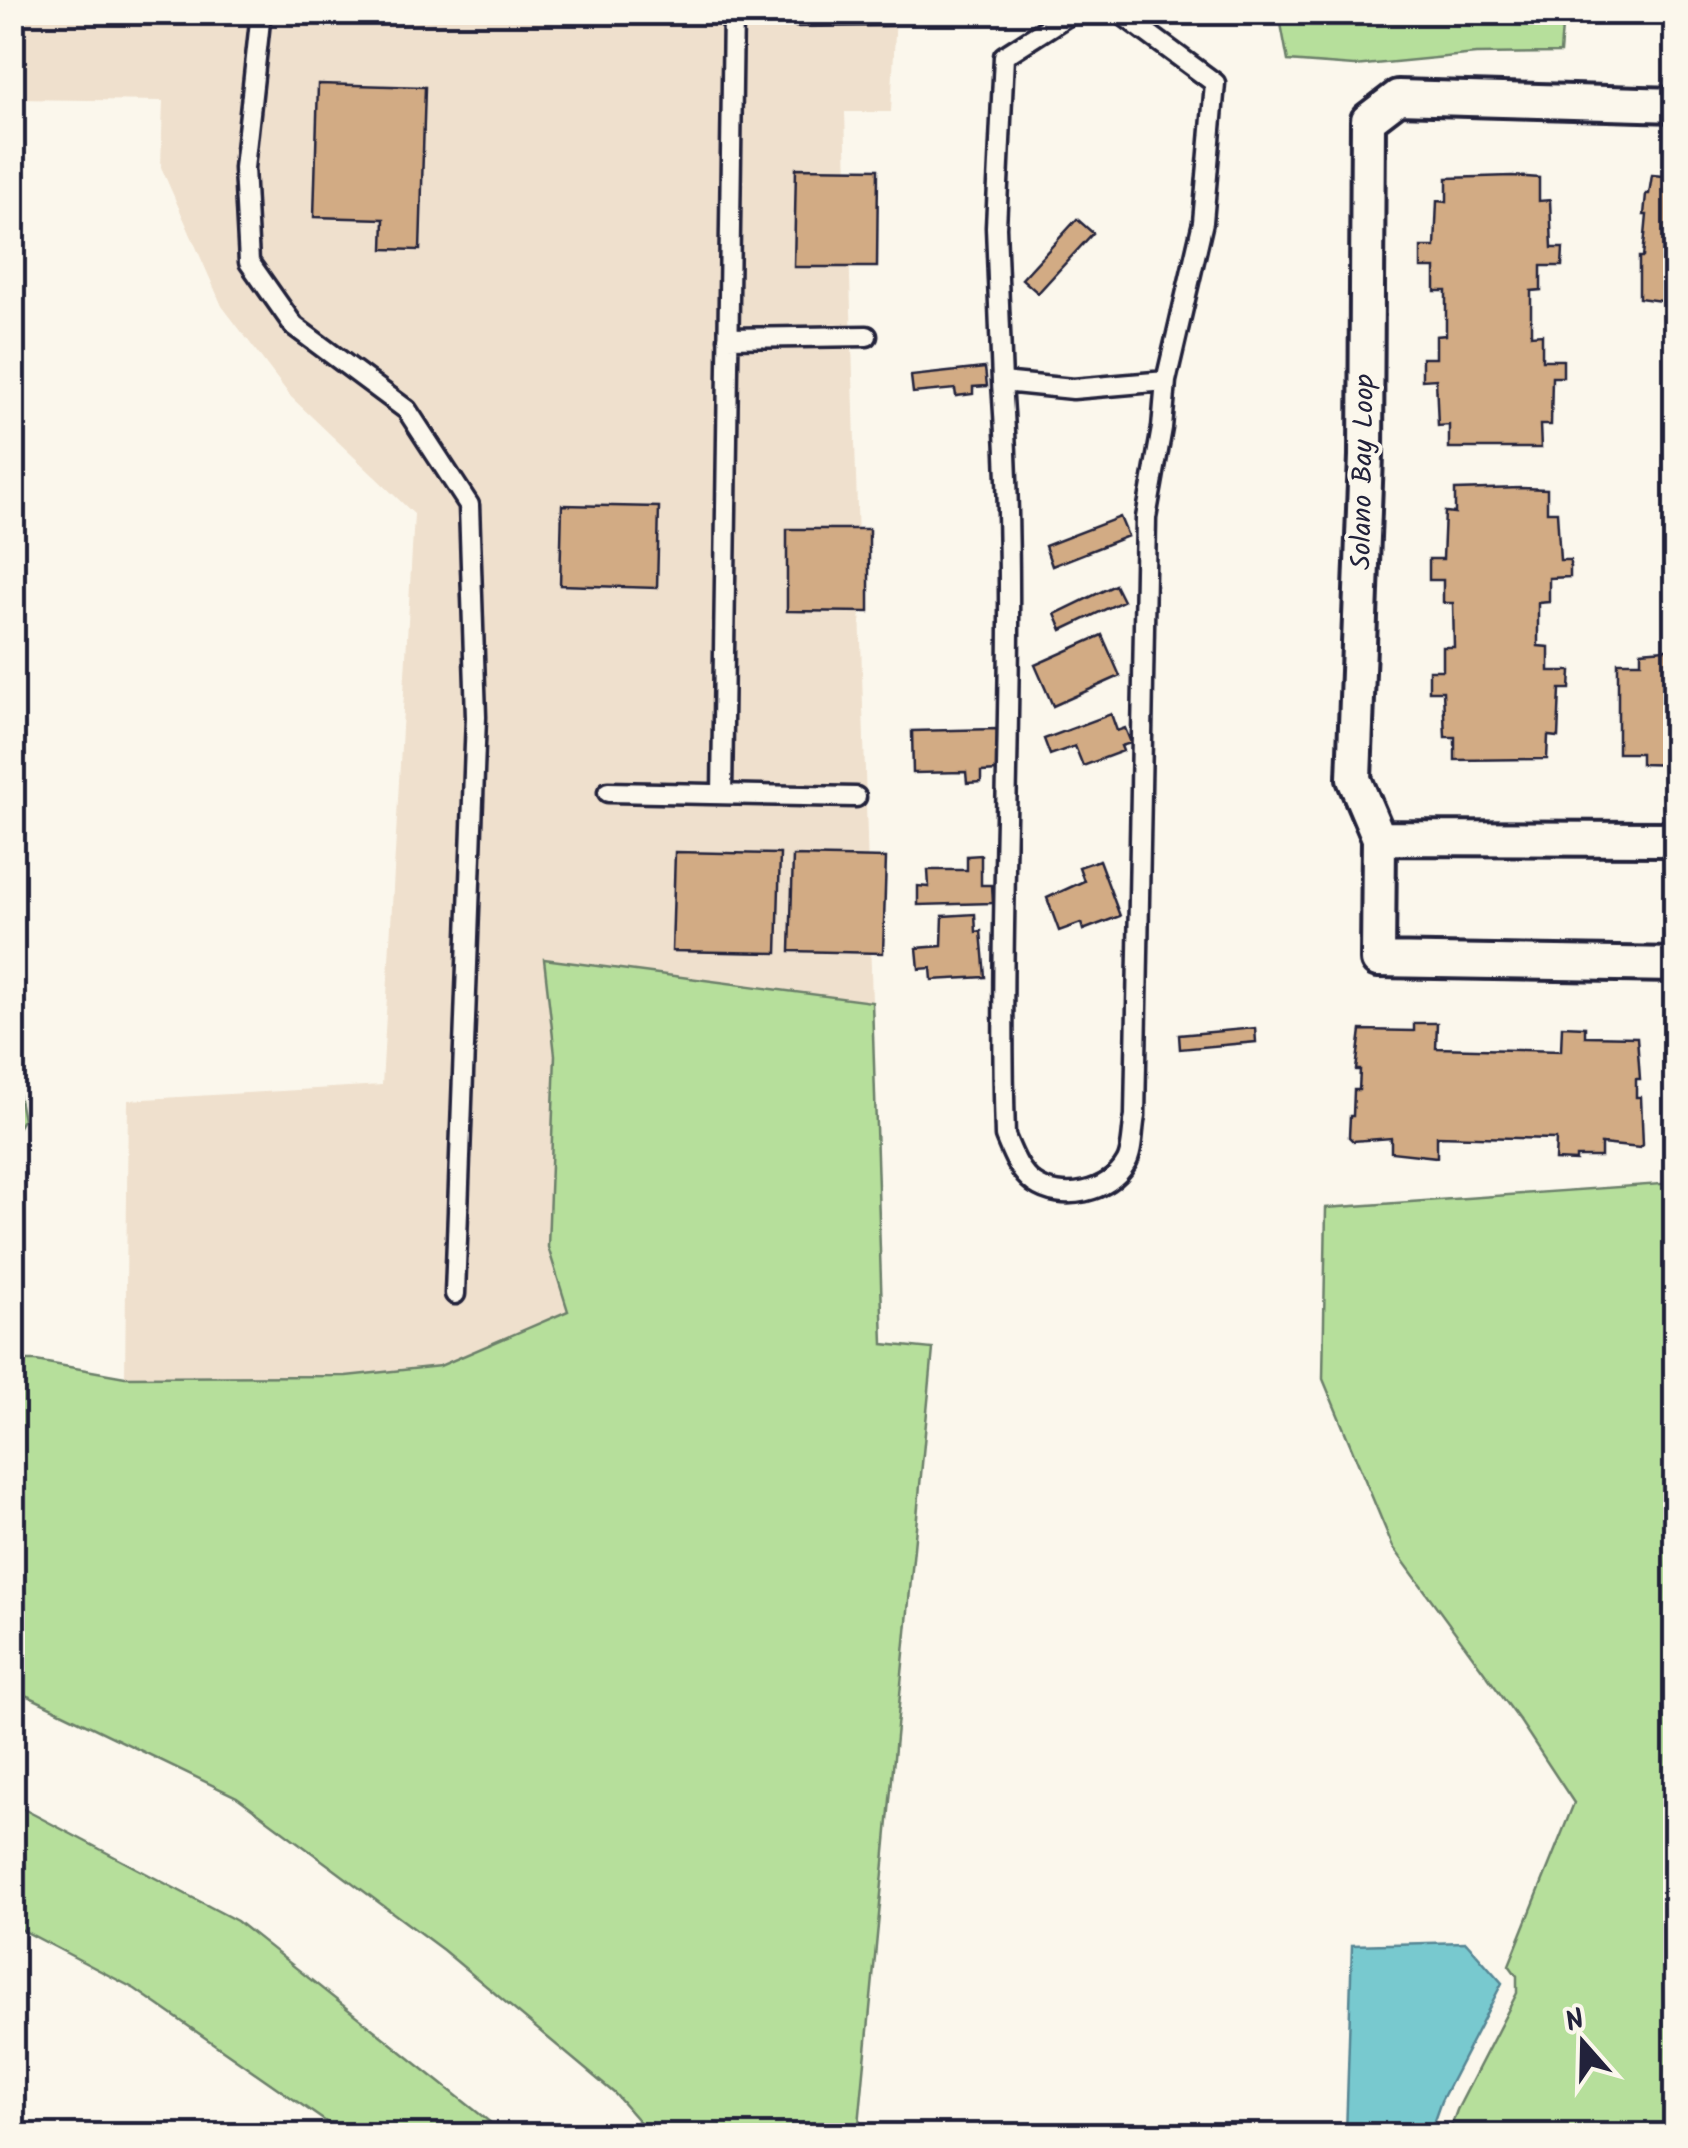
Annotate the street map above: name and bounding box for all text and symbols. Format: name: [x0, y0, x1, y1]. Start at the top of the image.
street label: Solano Bay Loop: [1340, 374, 1388, 570]
north arrow: [1533, 1993, 1633, 2093]
text: N: [1559, 1998, 1592, 2046]

